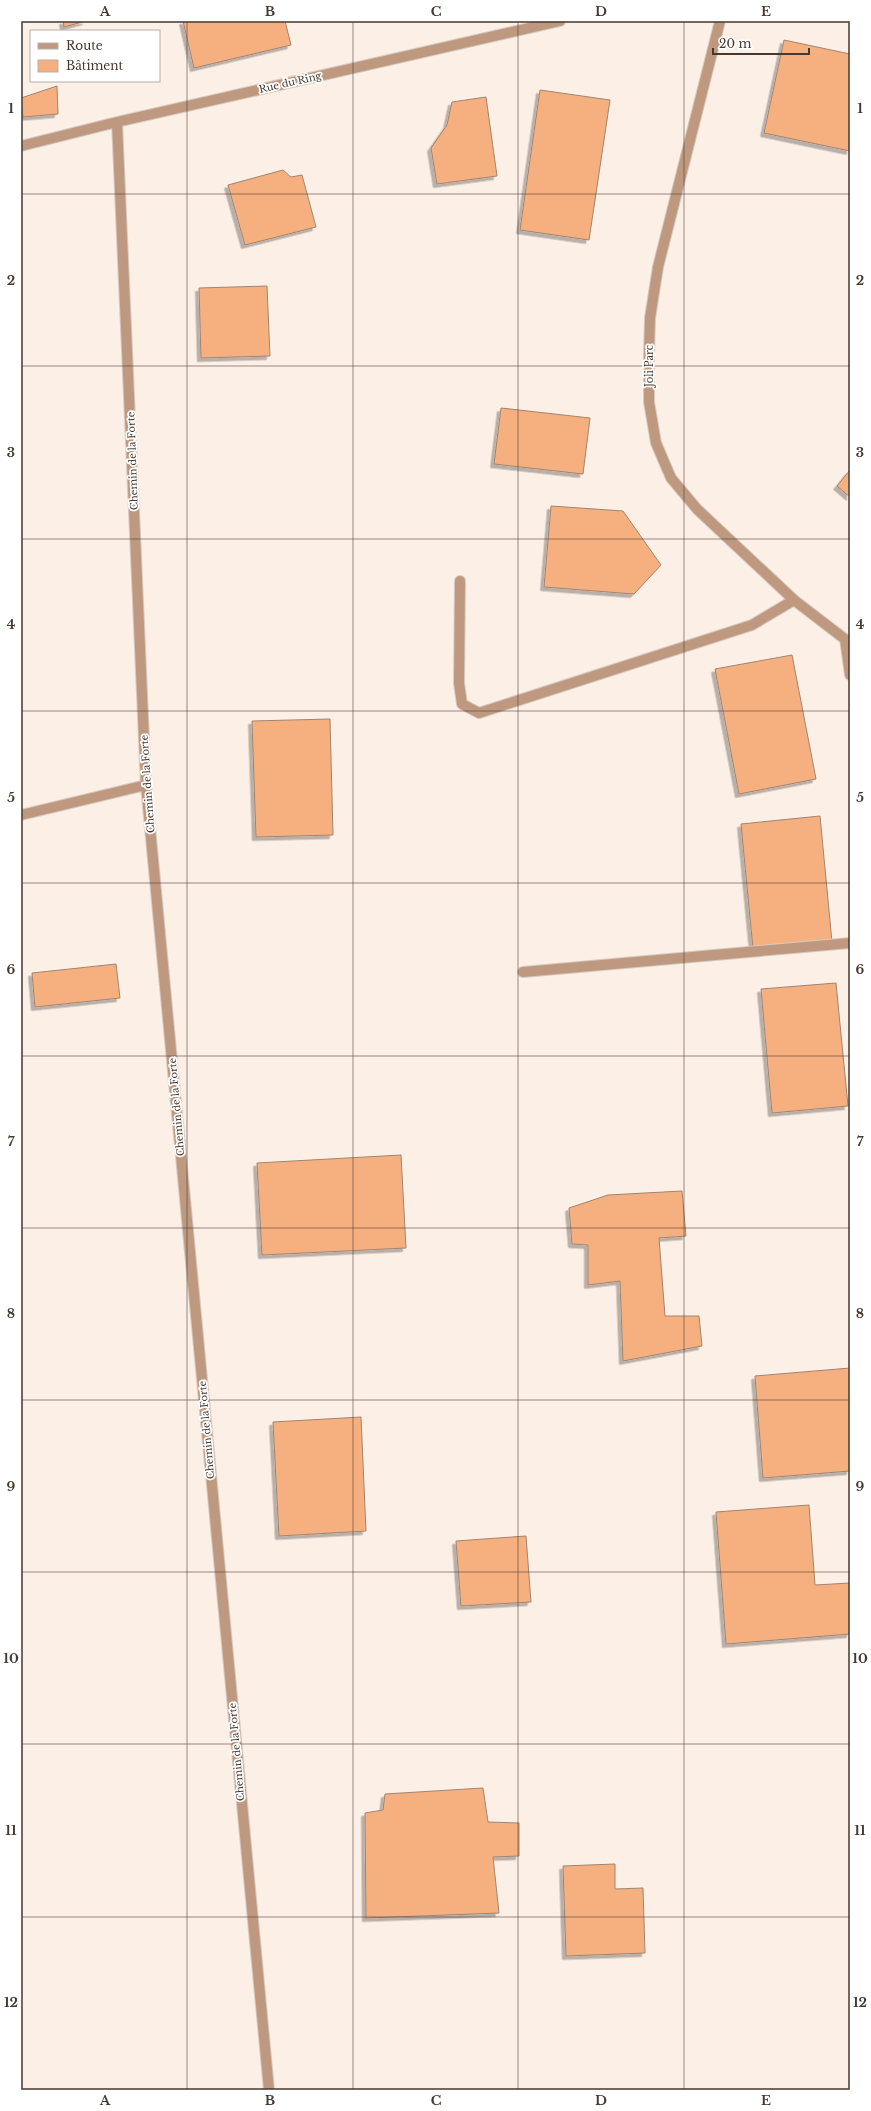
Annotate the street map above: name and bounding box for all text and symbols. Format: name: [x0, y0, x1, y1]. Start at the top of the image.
text: A: [99, 3, 111, 20]
text: B: [265, 3, 275, 20]
text: C: [431, 3, 442, 20]
text: D: [595, 3, 607, 20]
text: E: [761, 3, 771, 20]
legend: [30, 30, 160, 82]
scale bar: [713, 30, 809, 56]
text: 20 m: [719, 36, 751, 51]
text: Route: [66, 38, 103, 53]
text: Bâtiment: [66, 58, 124, 73]
street label: Rue du Ring: [258, 69, 324, 96]
text: 1: [8, 100, 14, 117]
text: 1: [857, 100, 863, 117]
text: 2: [7, 272, 15, 289]
text: 2: [856, 272, 864, 289]
street label: Joli Parc: [643, 344, 656, 389]
street label: Chemin de la Forte: [124, 411, 141, 510]
text: 3: [7, 444, 15, 461]
text: 3: [856, 444, 864, 461]
text: 4: [7, 616, 16, 633]
text: 4: [856, 616, 865, 633]
street label: Chemin de la Forte: [138, 734, 157, 834]
text: 5: [7, 789, 15, 806]
text: 5: [856, 789, 864, 806]
text: 6: [7, 961, 16, 978]
text: 6: [856, 961, 865, 978]
street label: Chemin de la Forte: [166, 1057, 187, 1157]
text: 7: [8, 1133, 15, 1150]
text: 7: [857, 1133, 864, 1150]
text: 8: [7, 1305, 15, 1322]
text: 8: [856, 1305, 864, 1322]
street label: Chemin de la Forte: [196, 1380, 217, 1480]
text: 9: [7, 1478, 16, 1495]
text: 9: [856, 1478, 865, 1495]
text: 10: [3, 1650, 19, 1667]
text: 10: [852, 1650, 868, 1667]
street label: Chemin de la Forte: [226, 1702, 247, 1802]
text: 11: [5, 1822, 17, 1839]
text: 11: [854, 1822, 866, 1839]
text: 12: [4, 1994, 18, 2011]
text: 12: [853, 1994, 867, 2011]
text: A: [99, 2092, 111, 2109]
text: B: [265, 2092, 275, 2109]
text: C: [431, 2092, 442, 2109]
text: D: [595, 2092, 607, 2109]
text: E: [761, 2092, 771, 2109]

